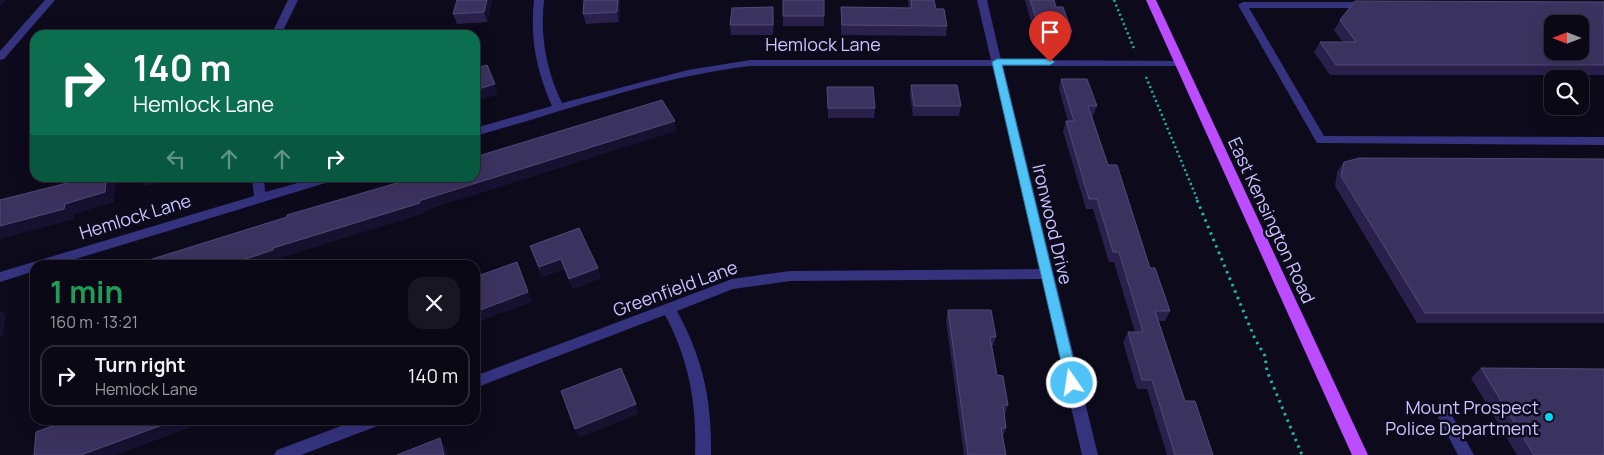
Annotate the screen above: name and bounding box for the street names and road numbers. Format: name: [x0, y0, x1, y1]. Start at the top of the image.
street label: Hemlock Lane: [765, 32, 881, 56]
street label: East Kensington Road: [1223, 133, 1321, 307]
street label: Ironwood Drive: [1027, 161, 1079, 287]
street label: Hemlock Lane: [76, 188, 194, 244]
street label: Greenfield Lane: [610, 254, 740, 322]

